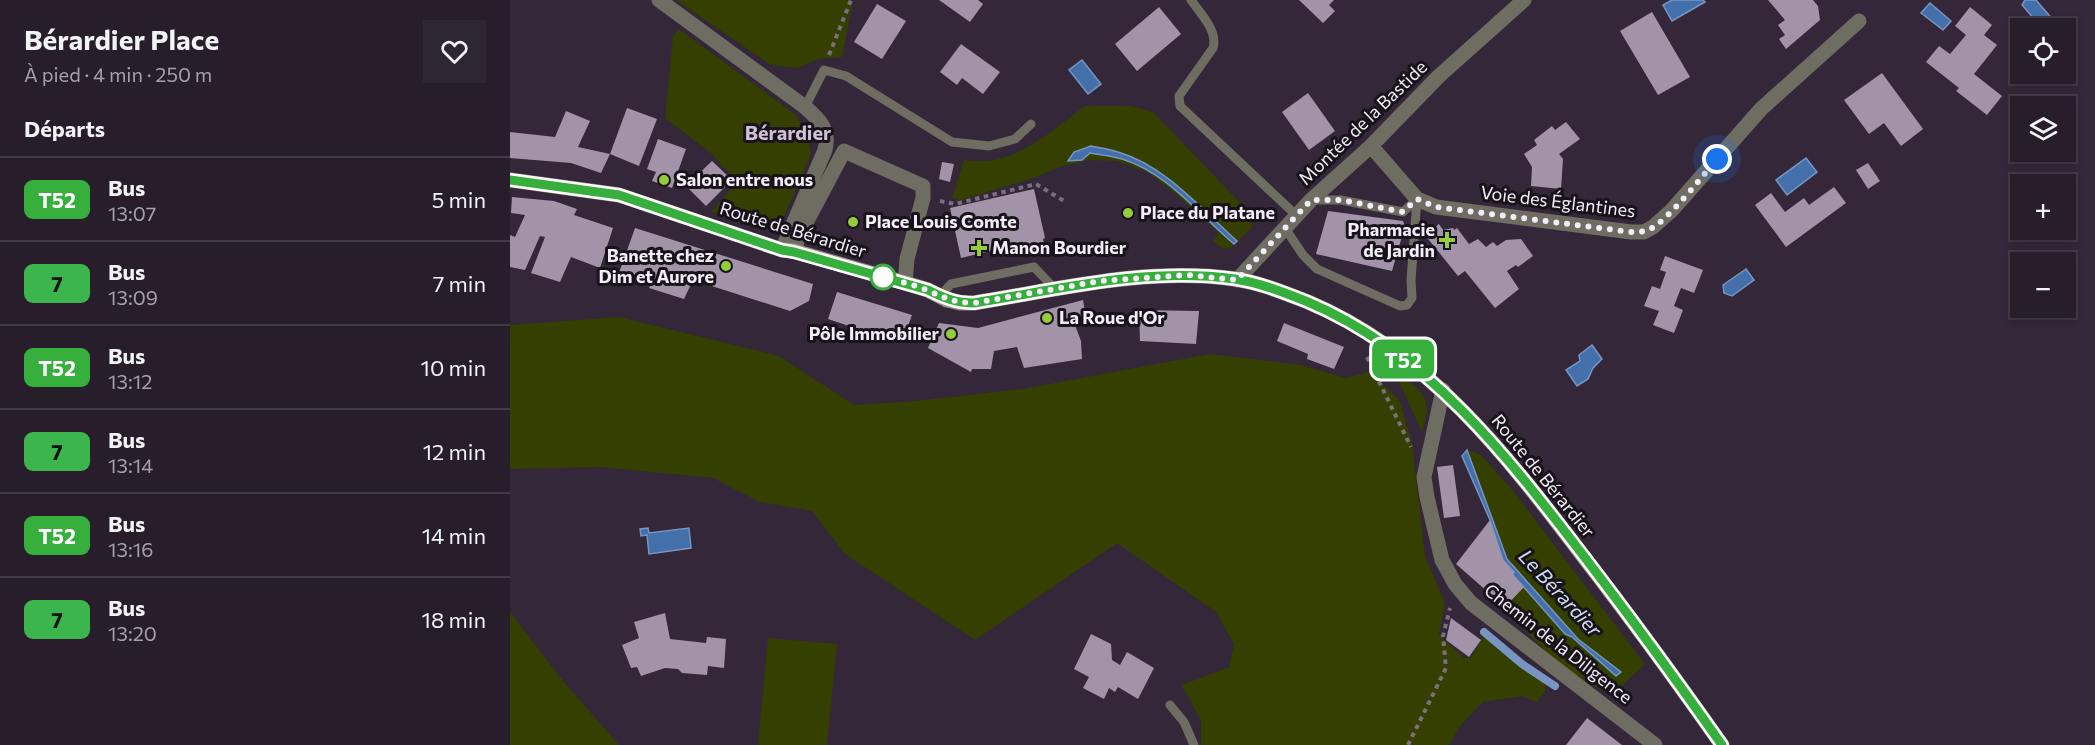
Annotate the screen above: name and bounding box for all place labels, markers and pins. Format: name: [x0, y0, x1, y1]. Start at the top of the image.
place label: Salon entre nous: [676, 168, 813, 190]
marker: Salon entre nous: [657, 173, 671, 187]
place label: Place du Platane: [1140, 201, 1275, 223]
marker: Place du Platane: [1121, 206, 1135, 220]
place label: Place Louis Comte: [865, 210, 1017, 232]
marker: Place Louis Comte: [846, 215, 860, 229]
place label: Pharmacie de Jardin: [1348, 218, 1435, 261]
marker: Pharmacie de Jardin: [1440, 233, 1454, 247]
place label: Manon Bourdier: [992, 236, 1127, 258]
marker: Manon Bourdier: [970, 239, 988, 257]
place label: Banette chez Dim et Aurore: [599, 244, 714, 287]
marker: Banette chez Dim et Aurore: [719, 259, 733, 273]
unlabelled marker: [870, 264, 896, 290]
place label: La Roue d'Or: [1059, 306, 1165, 328]
marker: La Roue d'Or: [1040, 311, 1054, 325]
place label: Pôle Immobilier: [809, 322, 940, 344]
marker: Pôle Immobilier: [944, 327, 958, 341]

